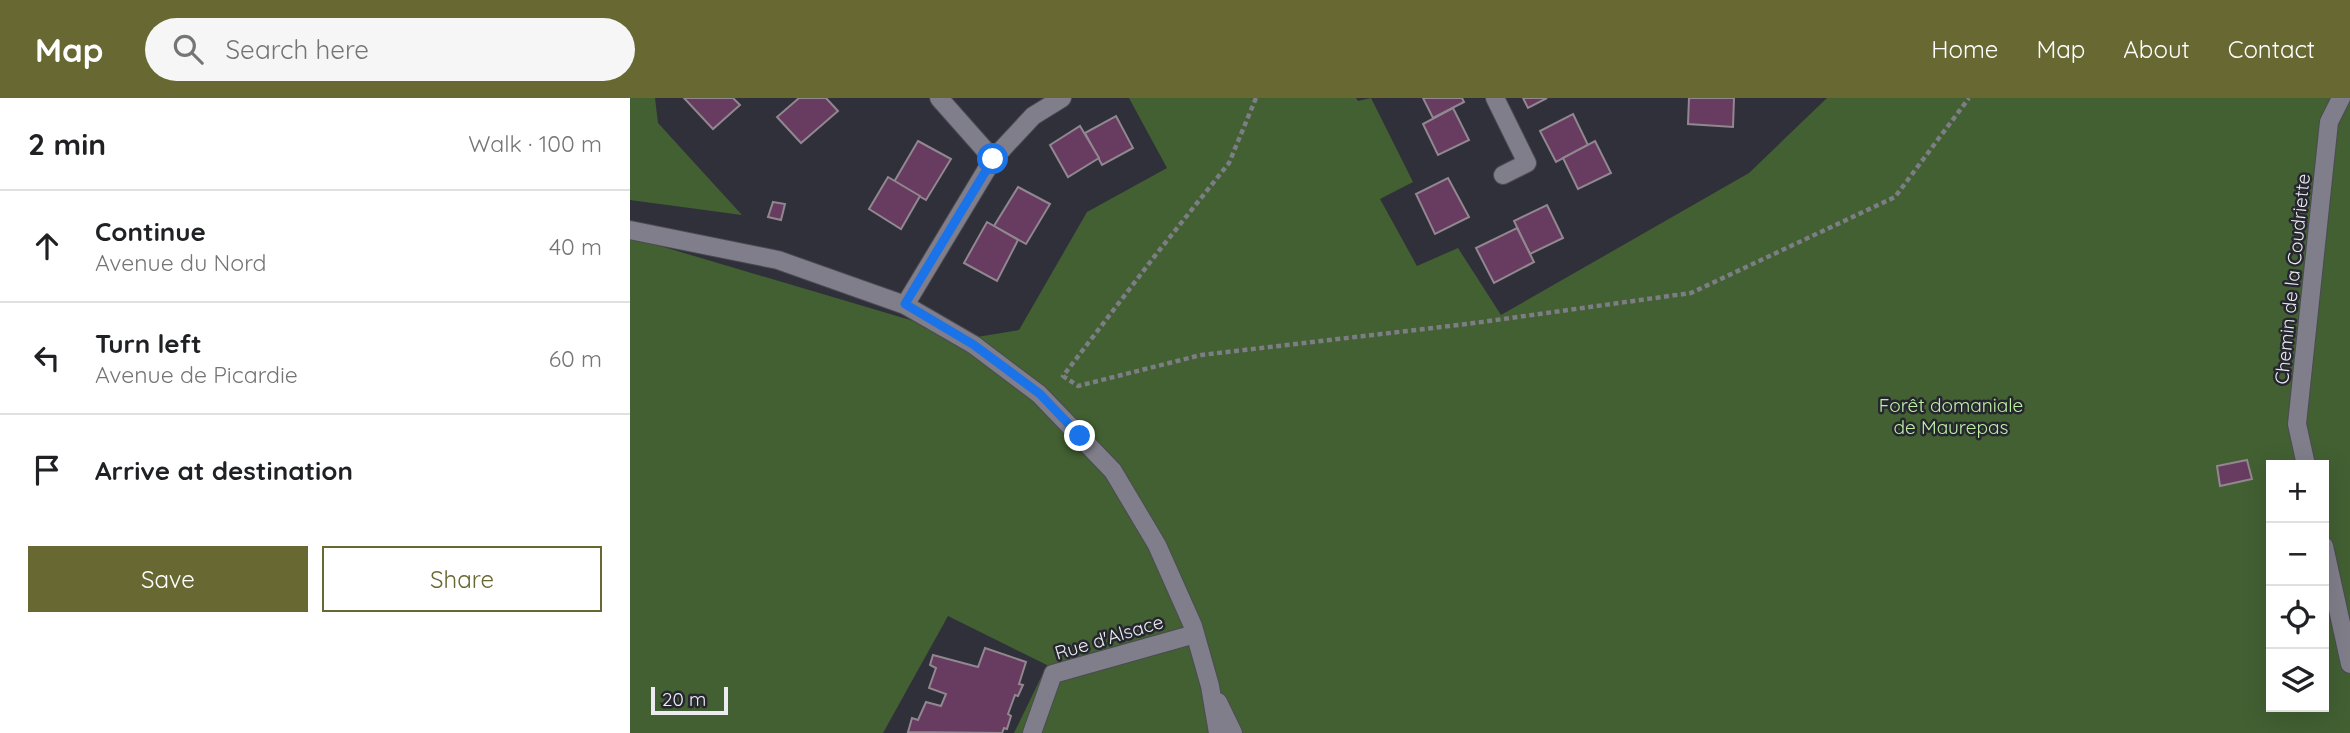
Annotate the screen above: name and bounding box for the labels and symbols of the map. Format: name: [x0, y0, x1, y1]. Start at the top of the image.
route start: [977, 143, 1008, 174]
street label: Chemin de la Coudriette: [2269, 172, 2315, 386]
park label: Forêt domaniale de Maurepas: [1879, 393, 2023, 439]
route end: [1064, 420, 1095, 451]
street label: Rue d'Alsace: [1052, 609, 1166, 665]
scale bar: [651, 684, 728, 716]

